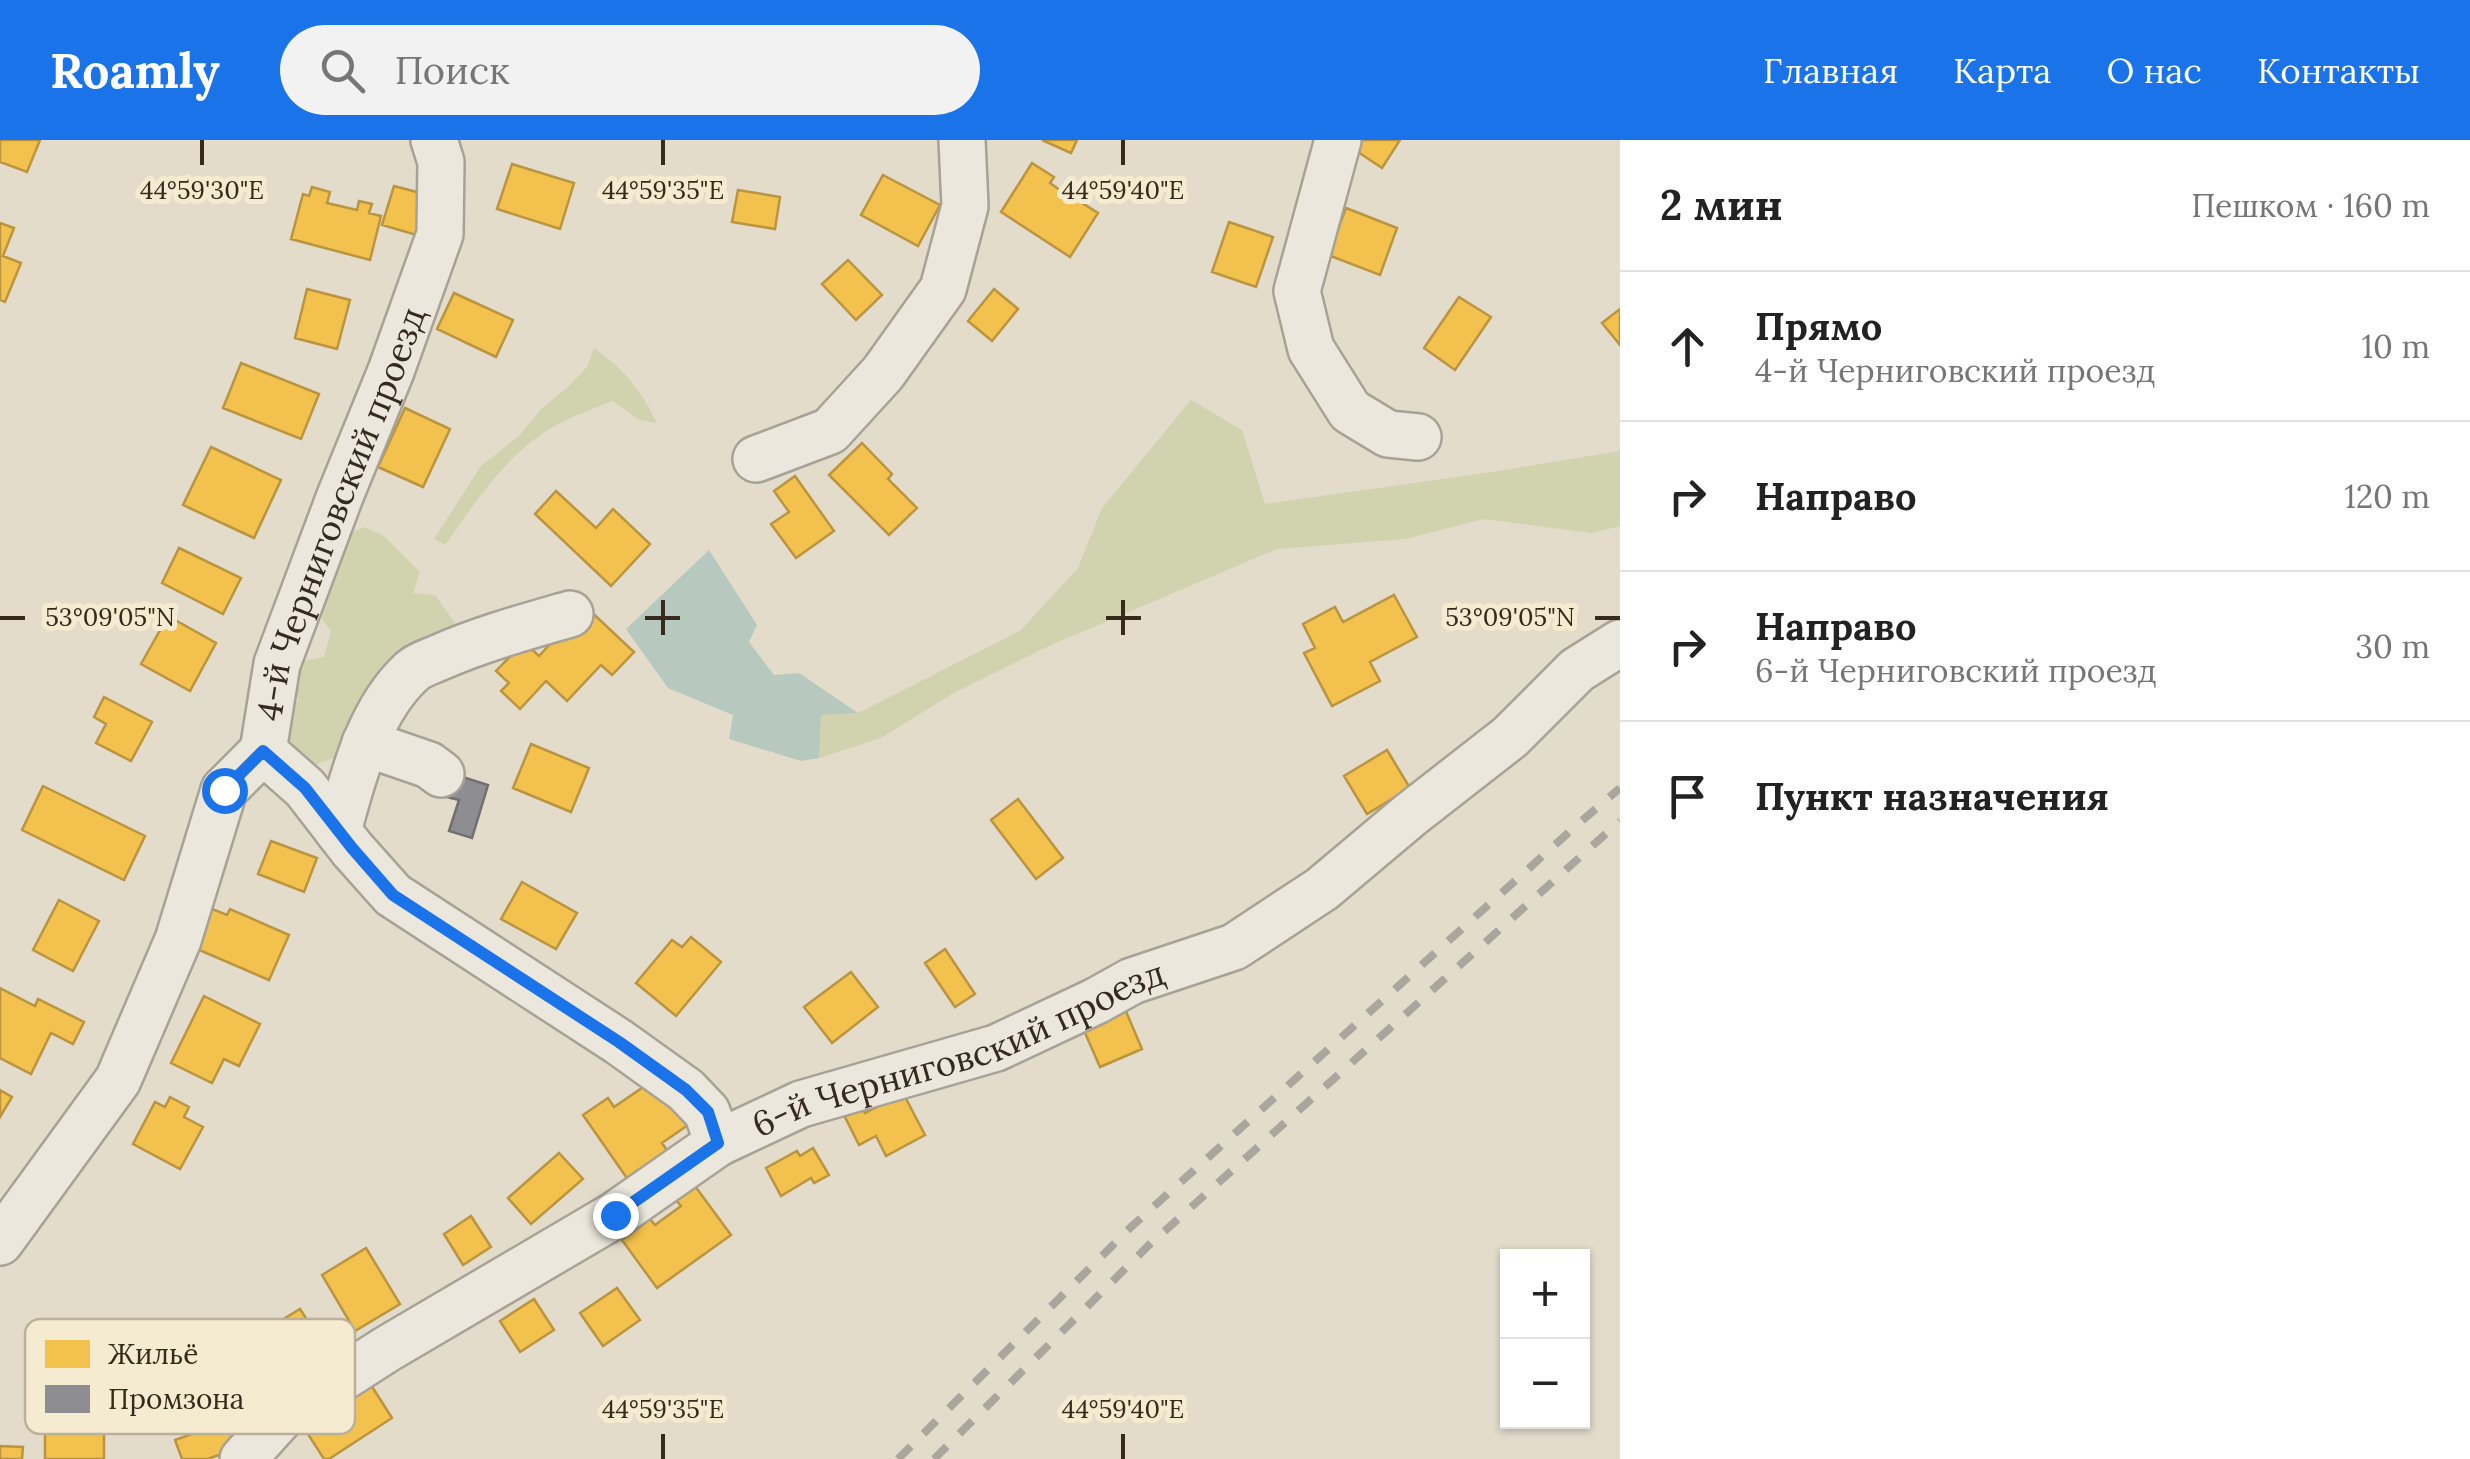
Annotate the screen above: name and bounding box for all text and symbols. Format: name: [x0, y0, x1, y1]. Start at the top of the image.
search box: [280, 25, 980, 115]
text: Roamly: [50, 40, 220, 101]
icon: search: [315, 43, 370, 98]
text: Поиск: [395, 46, 510, 94]
text: Главная: [1763, 48, 1898, 93]
text: Карта: [1953, 48, 2051, 93]
text: О нас: [2106, 48, 2202, 93]
text: Контакты: [2257, 48, 2420, 93]
text: 44°59'30"E: [140, 174, 264, 206]
text: 44°59'35"E: [602, 174, 724, 206]
text: 44°59'40"E: [1062, 174, 1184, 206]
text: 2 мин: [1660, 178, 1783, 232]
text: Пешком · 160 m: [2191, 185, 2430, 226]
street label: 4-й Черниговский проезд: [246, 301, 435, 724]
text: Прямо: [1755, 302, 1882, 350]
icon: ahead: [1660, 319, 1715, 374]
text: 10 m: [2361, 326, 2430, 367]
text: 4-й Черниговский проезд: [1755, 350, 2155, 391]
icon: right: [1660, 469, 1715, 524]
text: Направо: [1755, 472, 1917, 520]
text: 120 m: [2344, 476, 2430, 517]
text: 53°09'05"N: [45, 601, 175, 633]
text: 53°09'05"N: [1445, 601, 1575, 633]
text: Направо: [1755, 602, 1917, 650]
icon: right: [1660, 619, 1715, 674]
text: 30 m: [2355, 626, 2430, 667]
text: 6-й Черниговский проезд: [1755, 650, 2156, 691]
route start: [202, 768, 248, 814]
icon: arrive: [1660, 769, 1715, 824]
text: Пункт назначения: [1755, 772, 2109, 820]
street label: 6-й Черниговский проезд: [744, 949, 1170, 1146]
route end: [593, 1193, 639, 1239]
map controls: [1500, 1249, 1590, 1429]
button: +: [1500, 1249, 1590, 1339]
legend: [25, 1319, 355, 1434]
text: Жильё: [108, 1336, 198, 1372]
button: −: [1500, 1339, 1590, 1429]
text: Промзона: [108, 1381, 244, 1417]
text: 44°59'35"E: [602, 1393, 724, 1425]
text: 44°59'40"E: [1062, 1393, 1184, 1425]

